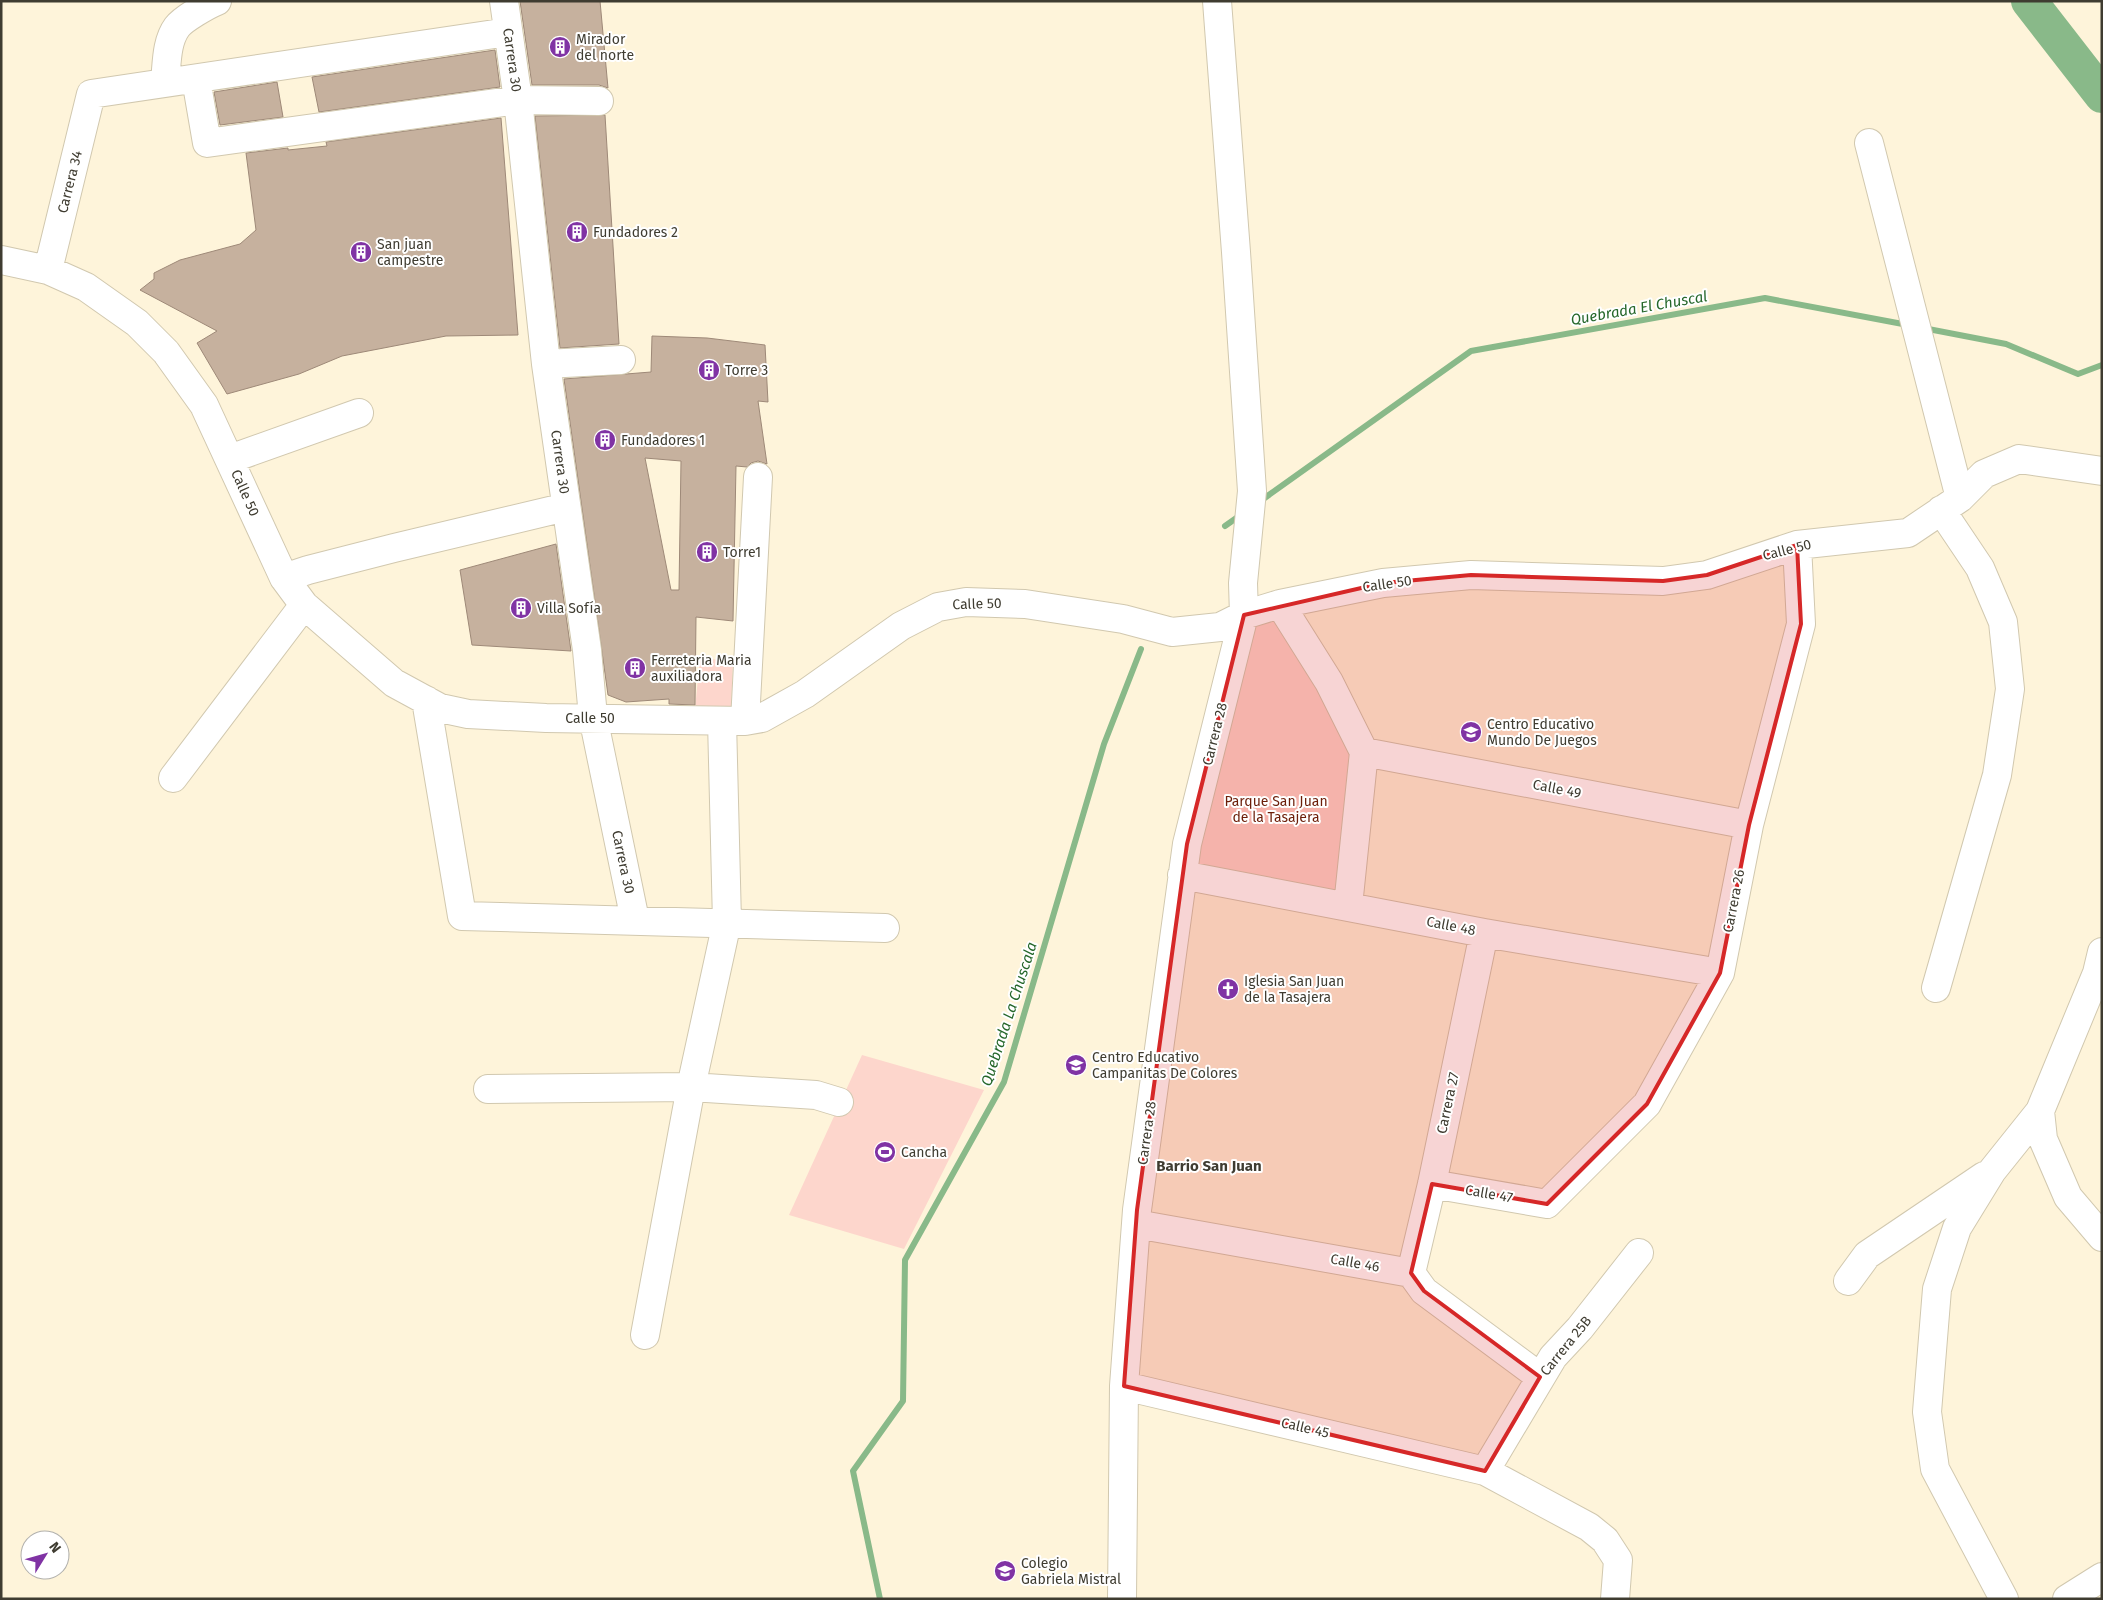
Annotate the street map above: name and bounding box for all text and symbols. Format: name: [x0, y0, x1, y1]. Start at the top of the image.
street label: Carrera 30: [499, 27, 525, 93]
place label: Mirador del norte: [576, 31, 634, 64]
building icon: Mirador del norte: [548, 35, 572, 59]
street label: Carrera 34: [54, 148, 86, 215]
building icon: Fundadores 2: [565, 220, 589, 244]
place label: Fundadores 2: [593, 224, 678, 241]
place label: San juan campestre: [377, 236, 443, 269]
building icon: San juan campestre: [349, 240, 373, 264]
water label: Quebrada El Chuscal: [1569, 287, 1709, 329]
building icon: Torre 3: [697, 358, 721, 382]
place label: Torre 3: [725, 362, 768, 379]
building icon: Fundadores 1: [593, 428, 617, 452]
street label: Carrera 30: [547, 429, 573, 495]
place label: Fundadores 1: [621, 432, 705, 449]
street label: Calle 50: [227, 467, 263, 519]
street label: Calle 50: [1761, 536, 1813, 564]
building icon: Torre1: [695, 540, 719, 564]
place label: Torre1: [723, 544, 761, 561]
street label: Calle 50: [1361, 572, 1413, 596]
street label: Calle 50: [952, 595, 1002, 613]
building icon: Villa Sofía: [509, 596, 533, 620]
place label: Villa Sofía: [537, 600, 601, 617]
place label: Ferreteria Maria auxiliadora: [651, 652, 752, 685]
building icon: Ferreteria Maria auxiliadora: [623, 656, 647, 680]
street label: Carrera 28: [1199, 701, 1231, 767]
street label: Calle 50: [565, 710, 615, 727]
place label: Centro Educativo Mundo De Juegos: [1487, 716, 1597, 749]
school or university icon: Centro Educativo Mundo De Juegos: [1459, 720, 1483, 744]
street label: Calle 49: [1531, 776, 1583, 802]
park label: Parque San Juan de la Tasajera: [1224, 793, 1328, 826]
street label: Carrera 30: [608, 829, 638, 895]
street label: Carrera 26: [1720, 868, 1748, 934]
street label: Calle 48: [1425, 913, 1477, 939]
water label: Quebrada La Chuscala: [977, 940, 1041, 1088]
place label: Iglesia San Juan de la Tasajera: [1244, 973, 1344, 1006]
church icon: Iglesia San Juan de la Tasajera: [1216, 977, 1240, 1001]
place label: Centro Educativo Campanitas De Colores: [1092, 1049, 1238, 1082]
school or university icon: Centro Educativo Campanitas De Colores: [1064, 1053, 1088, 1077]
street label: Carrera 27: [1433, 1071, 1463, 1135]
street label: Carrera 28: [1134, 1100, 1160, 1166]
sports icon: Cancha: [873, 1140, 897, 1164]
place label: Cancha: [901, 1144, 947, 1161]
district label: Barrio San Juan: [1156, 1157, 1262, 1175]
street label: Calle 47: [1464, 1181, 1514, 1207]
street label: Calle 46: [1329, 1250, 1381, 1276]
street label: Carrera 25B: [1537, 1313, 1595, 1379]
street label: Calle 45: [1279, 1414, 1331, 1442]
north arrow: [20, 1530, 70, 1580]
text: N: [45, 1539, 65, 1556]
place label: Colegio Gabriela Mistral: [1021, 1555, 1121, 1588]
school or university icon: Colegio Gabriela Mistral: [993, 1559, 1017, 1583]

